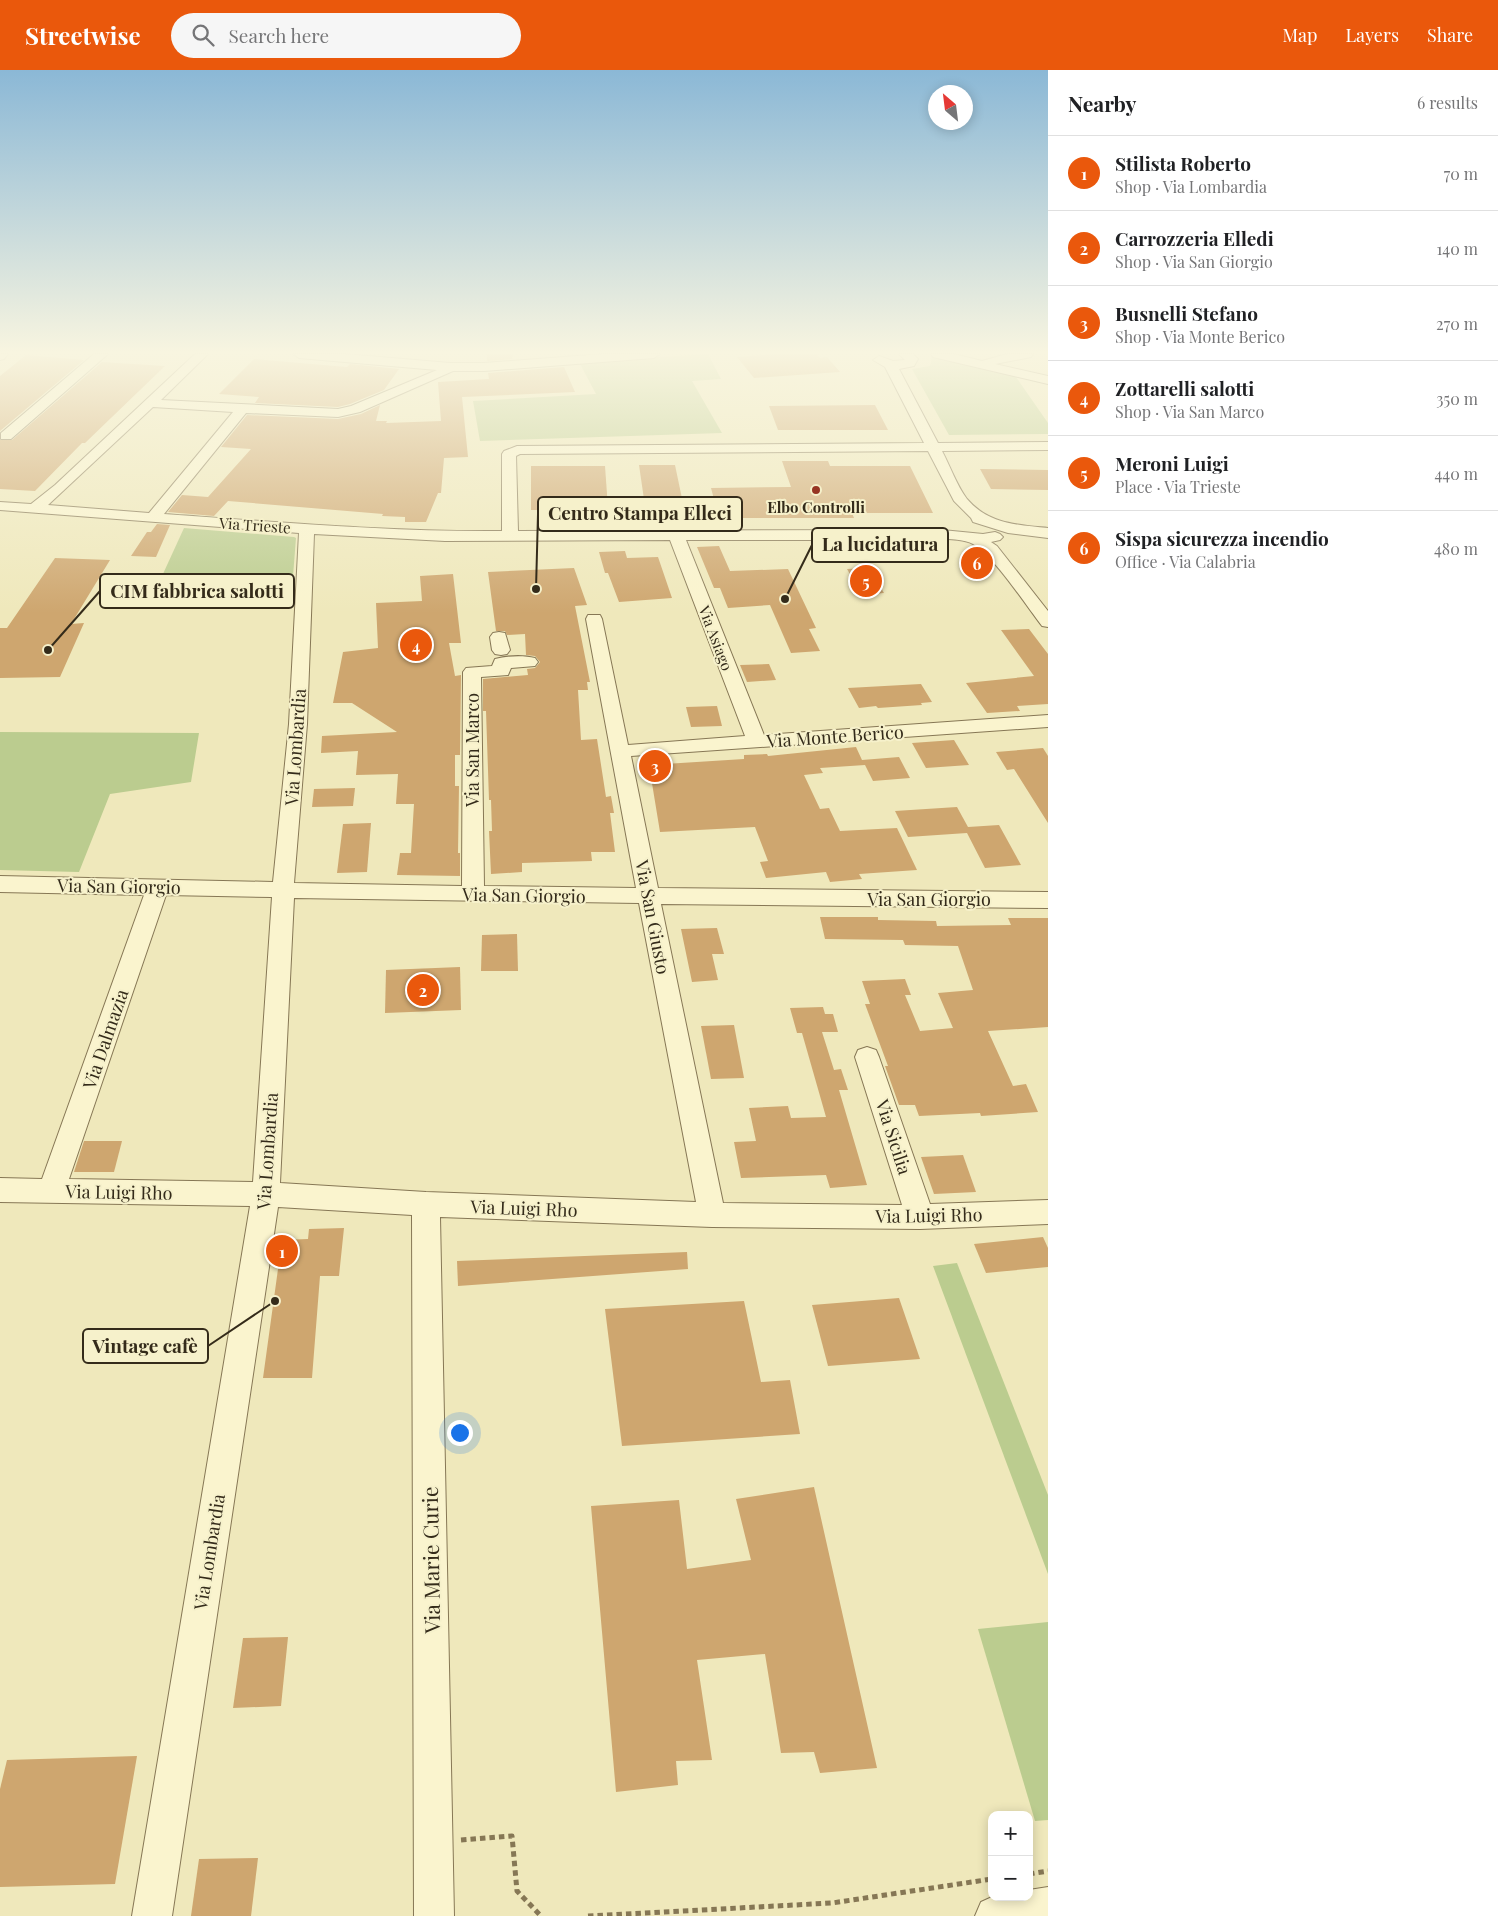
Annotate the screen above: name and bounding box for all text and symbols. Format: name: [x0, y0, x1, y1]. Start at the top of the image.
search box: [171, 13, 521, 58]
text: Streetwise: [25, 19, 141, 51]
icon: search: [189, 21, 217, 49]
text: Search here: [229, 22, 329, 48]
text: Map: [1282, 23, 1317, 47]
text: Layers: [1345, 23, 1399, 47]
text: Share: [1427, 23, 1473, 47]
north arrow: [928, 85, 973, 130]
text: Nearby: [1068, 89, 1137, 117]
text: 6 results: [1417, 92, 1478, 113]
text: Stilista Roberto: [1115, 150, 1251, 176]
text: 1: [1081, 163, 1087, 184]
text: 70 m: [1444, 163, 1478, 184]
text: Shop · Via Lombardia: [1115, 176, 1267, 197]
text: Carrozzeria Elledi: [1115, 225, 1274, 251]
text: 2: [1080, 238, 1088, 259]
text: 140 m: [1436, 238, 1478, 259]
text: Shop · Via San Giorgio: [1115, 251, 1273, 272]
text: Busnelli Stefano: [1115, 300, 1258, 326]
text: 3: [1080, 313, 1088, 334]
text: 270 m: [1436, 313, 1478, 334]
text: Shop · Via Monte Berico: [1115, 326, 1285, 347]
text: Zottarelli salotti: [1115, 375, 1254, 401]
text: 4: [1080, 388, 1088, 409]
text: 350 m: [1436, 388, 1478, 409]
text: Shop · Via San Marco: [1115, 401, 1264, 422]
text: Meroni Luigi: [1115, 450, 1229, 476]
text: 5: [1080, 463, 1088, 484]
text: 440 m: [1434, 463, 1478, 484]
text: Place · Via Trieste: [1115, 476, 1241, 497]
marker: Elbo Controlli: [810, 484, 822, 496]
callout: Centro Stampa Elleci: [538, 497, 742, 531]
place label: Elbo Controlli: [767, 497, 865, 517]
text: Centro Stampa Elleci: [548, 499, 732, 525]
street label: Via Trieste: [218, 512, 291, 537]
text: Sispa sicurezza incendio: [1115, 525, 1329, 551]
callout: La lucidatura: [812, 528, 948, 562]
text: La lucidatura: [822, 530, 938, 556]
text: 6: [1080, 538, 1088, 559]
text: 480 m: [1434, 538, 1478, 559]
pin: 6: [961, 544, 993, 582]
text: Office · Via Calabria: [1115, 551, 1256, 572]
pin: 5: [850, 562, 882, 600]
callout: CIM fabbrica salotti: [100, 574, 294, 608]
text: CIM fabbrica salotti: [110, 577, 284, 603]
street label: Via Asiago: [694, 602, 738, 673]
pin: 4: [400, 626, 432, 664]
street label: Via Lombardia: [279, 688, 311, 807]
street label: Via San Marco: [460, 693, 484, 808]
street label: Via Monte Berico: [765, 719, 905, 753]
pin: 3: [639, 747, 671, 785]
street label: Via San Giusto: [630, 857, 676, 976]
street label: Via San Giorgio: [56, 873, 181, 899]
street label: Via San Giorgio: [461, 882, 586, 908]
street label: Via San Giorgio: [866, 887, 991, 911]
pin: 2: [407, 971, 439, 1009]
street label: Via Dalmazia: [76, 986, 133, 1093]
street label: Via Lombardia: [251, 1092, 283, 1211]
street label: Via Sicilia: [870, 1095, 917, 1178]
street label: Via Luigi Rho: [64, 1179, 173, 1205]
street label: Via Luigi Rho: [469, 1194, 578, 1222]
street label: Via Luigi Rho: [874, 1202, 983, 1228]
pin: 1: [266, 1232, 298, 1270]
callout: Vintage cafè: [83, 1329, 208, 1363]
text: Vintage cafè: [91, 1332, 198, 1358]
your location: [447, 1420, 473, 1446]
street label: Via Marie Curie: [415, 1486, 445, 1635]
street label: Via Lombardia: [188, 1492, 230, 1613]
map controls: [988, 1811, 1033, 1901]
button: +: [988, 1811, 1033, 1856]
button: −: [988, 1856, 1033, 1901]

